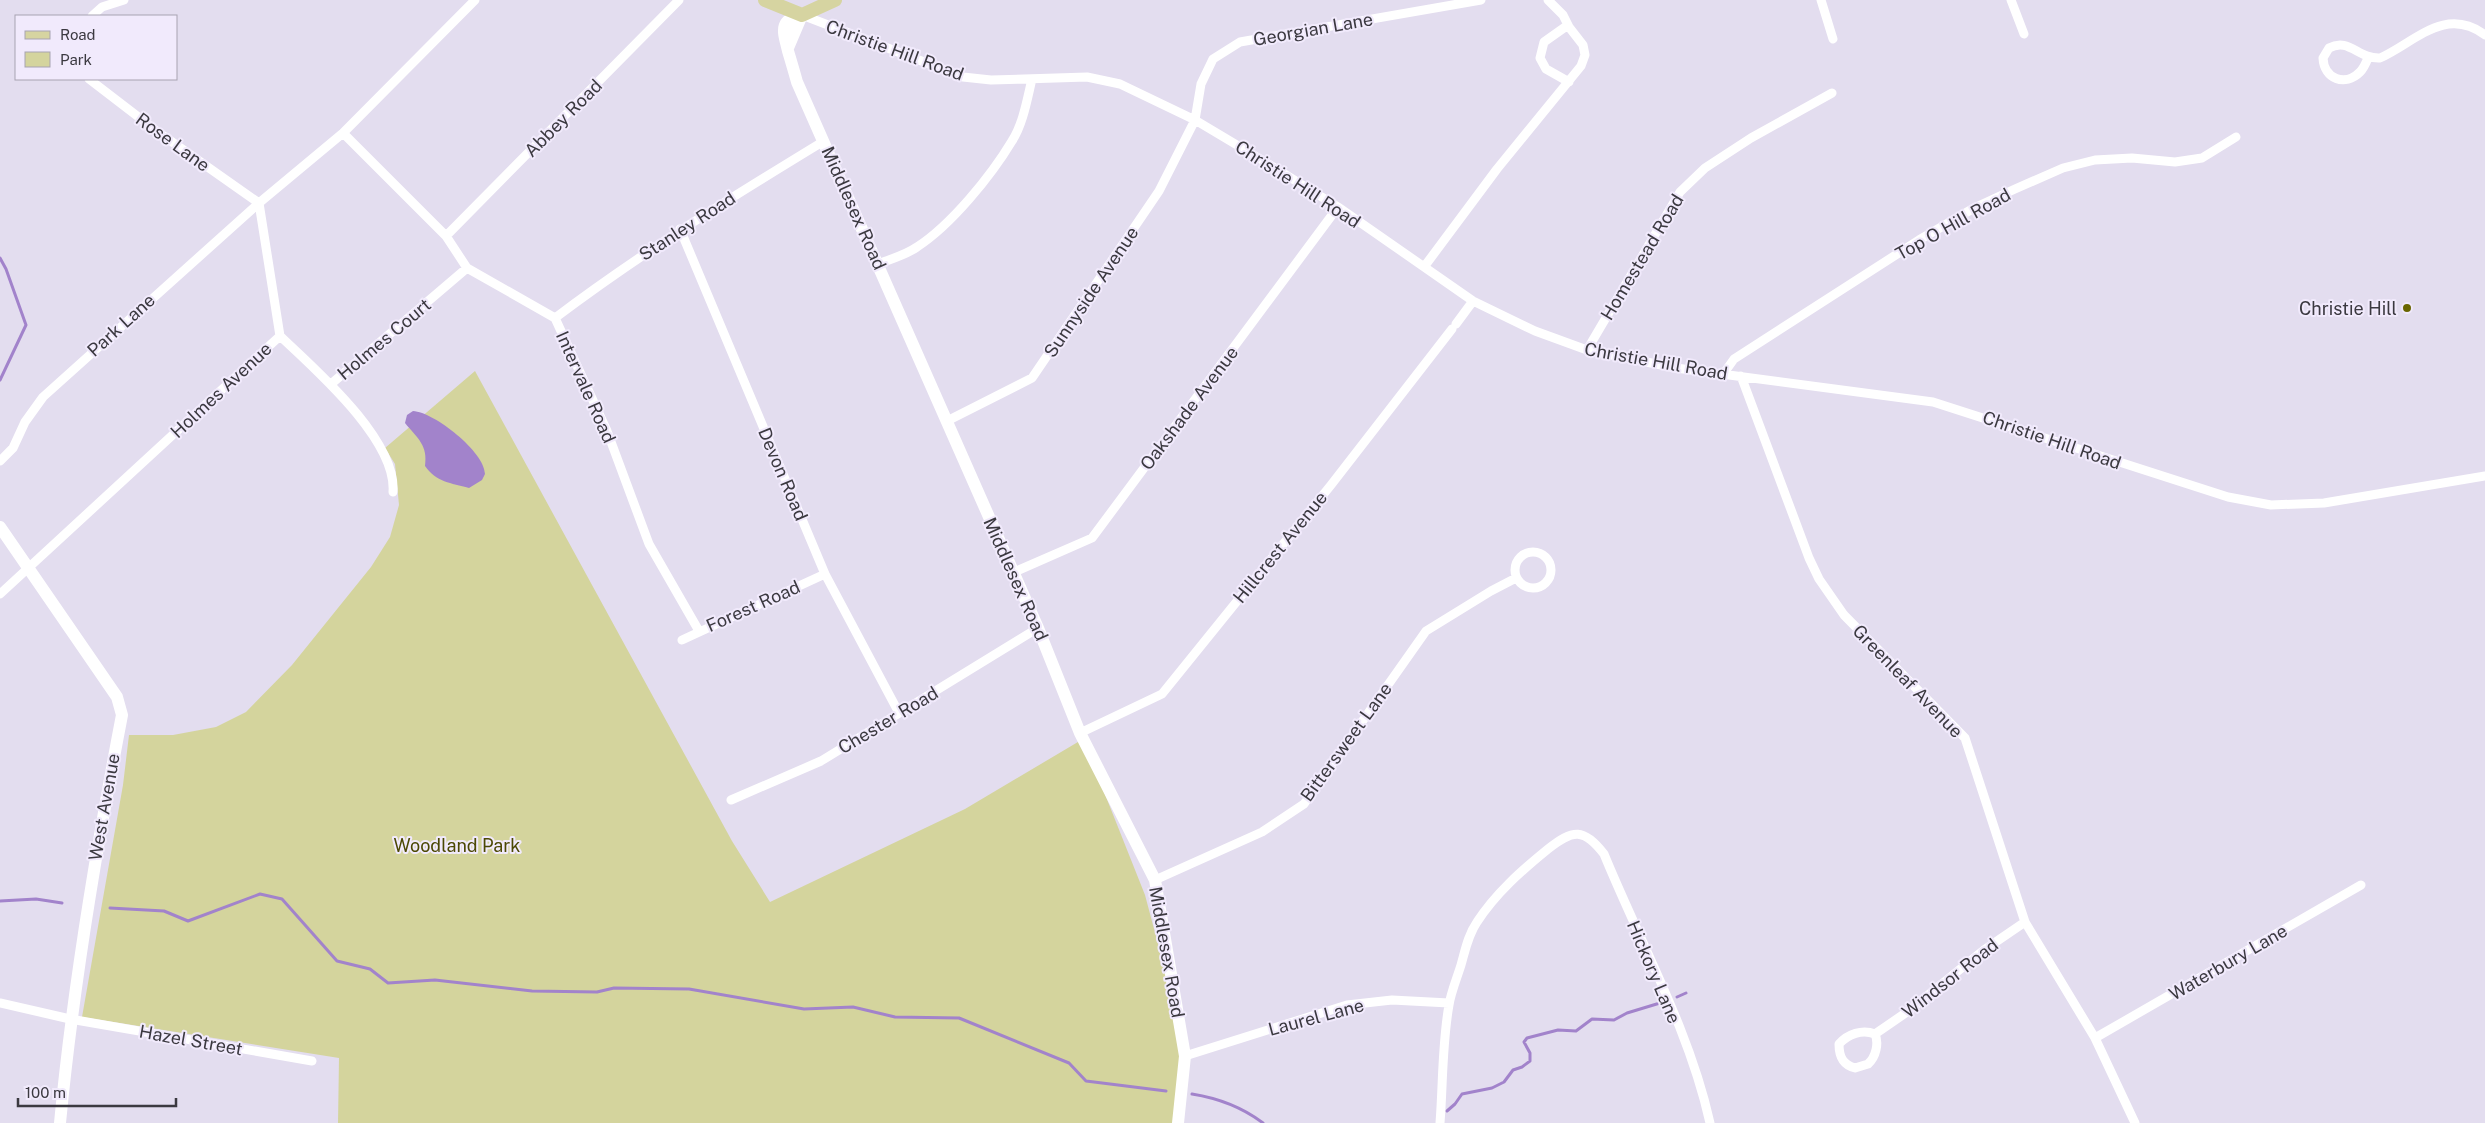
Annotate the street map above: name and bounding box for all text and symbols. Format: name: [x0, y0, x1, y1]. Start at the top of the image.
street label: Georgian Lane: [1251, 8, 1375, 50]
legend: [15, 15, 178, 80]
street label: Christie Hill Road: [823, 15, 967, 85]
text: Road: [60, 26, 96, 43]
text: Park: [60, 51, 92, 68]
street label: Abbey Road: [520, 75, 606, 161]
street label: Rose Lane: [132, 108, 214, 176]
street label: Christie Hill Road: [1231, 136, 1365, 232]
street label: Middlesex Road: [817, 143, 891, 273]
street label: Top O Hill Road: [1892, 184, 2014, 264]
street label: Stanley Road: [635, 187, 739, 265]
street label: Homestead Road: [1596, 190, 1688, 324]
street label: Sunnyside Avenue: [1039, 223, 1143, 361]
street label: Park Lane: [83, 289, 159, 361]
street label: Holmes Court: [333, 294, 435, 384]
place label: Christie Hill: [2299, 298, 2397, 319]
marker: Christie Hill: [2401, 302, 2413, 314]
street label: Intervale Road: [552, 328, 620, 446]
street label: Holmes Avenue: [166, 338, 276, 442]
street label: Christie Hill Road: [1583, 338, 1729, 384]
street label: Oakshade Avenue: [1136, 342, 1242, 474]
street label: Christie Hill Road: [1980, 406, 2124, 474]
street label: Devon Road: [754, 424, 812, 524]
street label: Hillcrest Avenue: [1229, 487, 1331, 607]
street label: Middlesex Road: [979, 514, 1053, 644]
street label: Forest Road: [703, 576, 803, 636]
street label: Greenleaf Avenue: [1849, 620, 1967, 742]
street label: Bittersweet Lane: [1296, 679, 1396, 805]
street label: Chester Road: [834, 682, 942, 758]
street label: West Avenue: [84, 752, 124, 862]
park label: Woodland Park: [394, 835, 520, 856]
street label: Middlesex Road: [1145, 885, 1189, 1019]
street label: Hickory Lane: [1623, 917, 1685, 1027]
street label: Waterbury Lane: [2165, 920, 2291, 1004]
street label: Windsor Road: [1898, 934, 2002, 1022]
street label: Laurel Lane: [1266, 994, 1366, 1040]
street label: Hazel Street: [138, 1021, 244, 1059]
scale bar: [18, 1076, 175, 1108]
text: 100 m: [25, 1084, 66, 1101]

